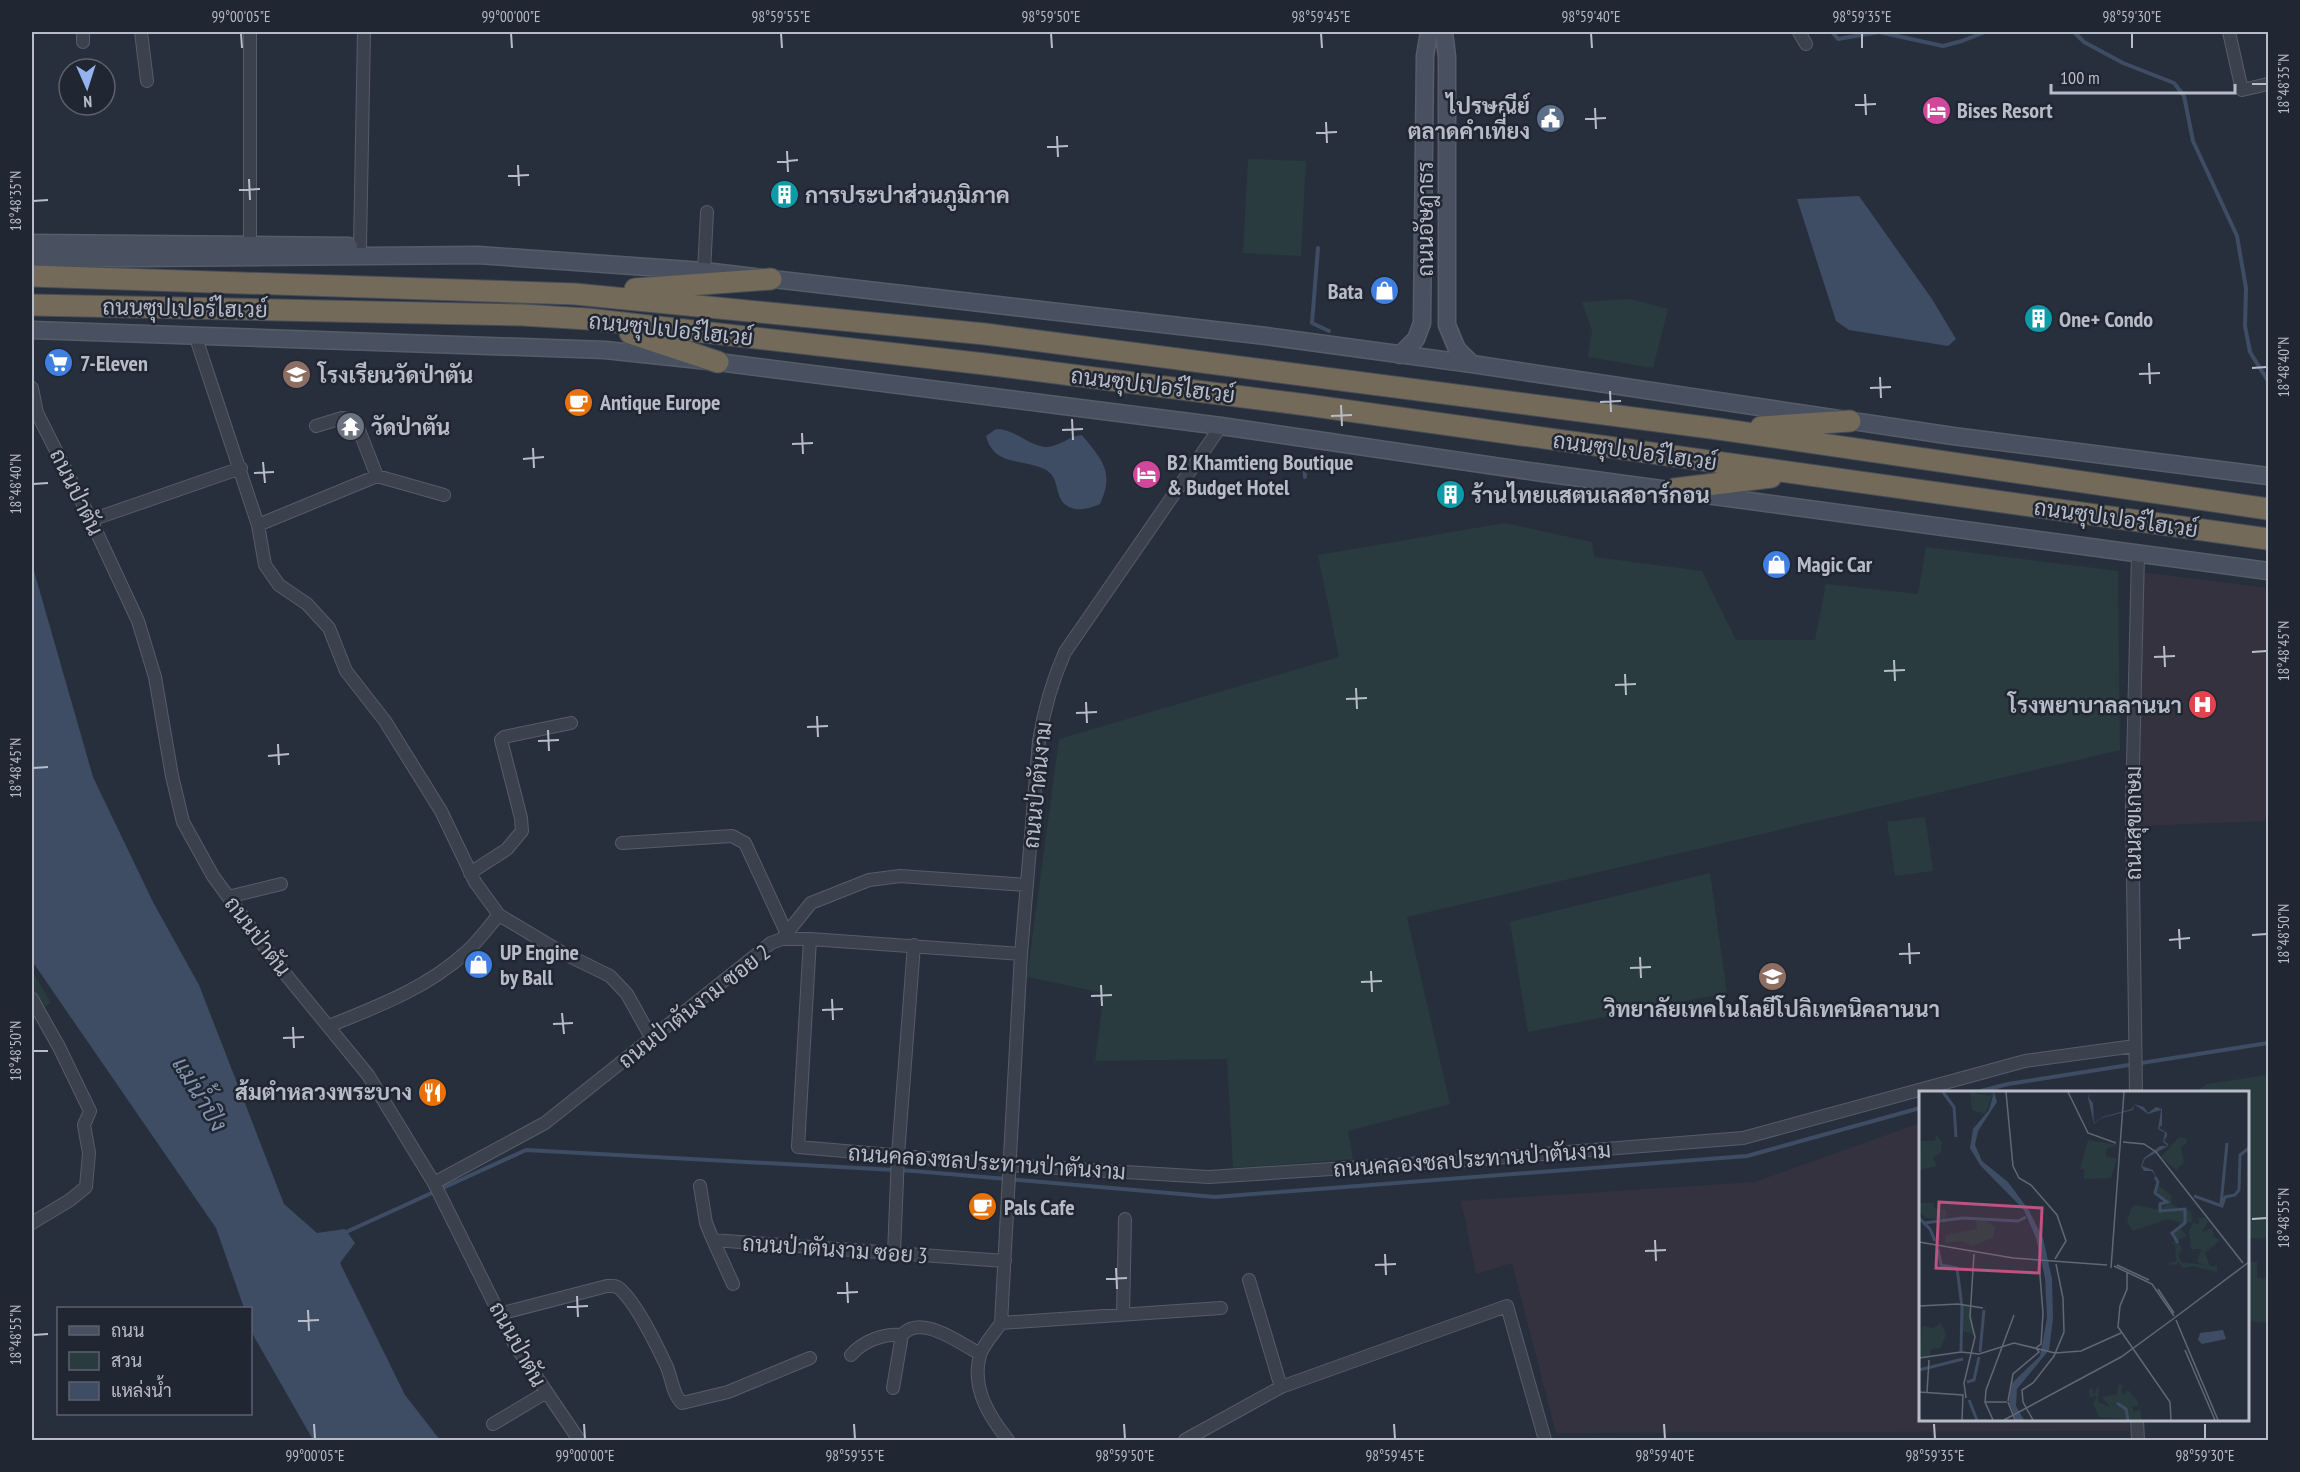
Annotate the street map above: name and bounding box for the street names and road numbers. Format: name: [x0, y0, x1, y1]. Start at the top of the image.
street label: ถนนอัษฎาธร: [1411, 161, 1441, 277]
street label: ถนนซุปเปอร์ไฮเวย์: [102, 293, 268, 325]
street label: ถนนซุปเปอร์ไฮเวย์: [587, 306, 755, 354]
street label: ถนนซุปเปอร์ไฮเวย์: [1069, 361, 1237, 411]
street label: ถนนซุปเปอร์ไฮเวย์: [1551, 426, 1719, 478]
street label: ถนนป่าตัน: [44, 444, 110, 540]
street label: ถนนซุปเปอร์ไฮเวย์: [2032, 493, 2200, 545]
street label: ถนนป่าตันงาม: [1016, 720, 1058, 850]
street label: ถนนสุขเกษม: [2119, 766, 2149, 880]
street label: ถนนป่าตัน: [219, 890, 297, 982]
street label: ถนนป่าตันงาม ซอย 2: [612, 938, 776, 1074]
street label: ถนนคลองชลประทานป่าตันงาม: [1332, 1135, 1612, 1183]
street label: ถนนคลองชลประทานป่าตันงาม: [847, 1138, 1127, 1186]
street label: ถนนป่าตันงาม ซอย 3: [741, 1229, 929, 1269]
street label: ถนนป่าตัน: [483, 1296, 553, 1392]

